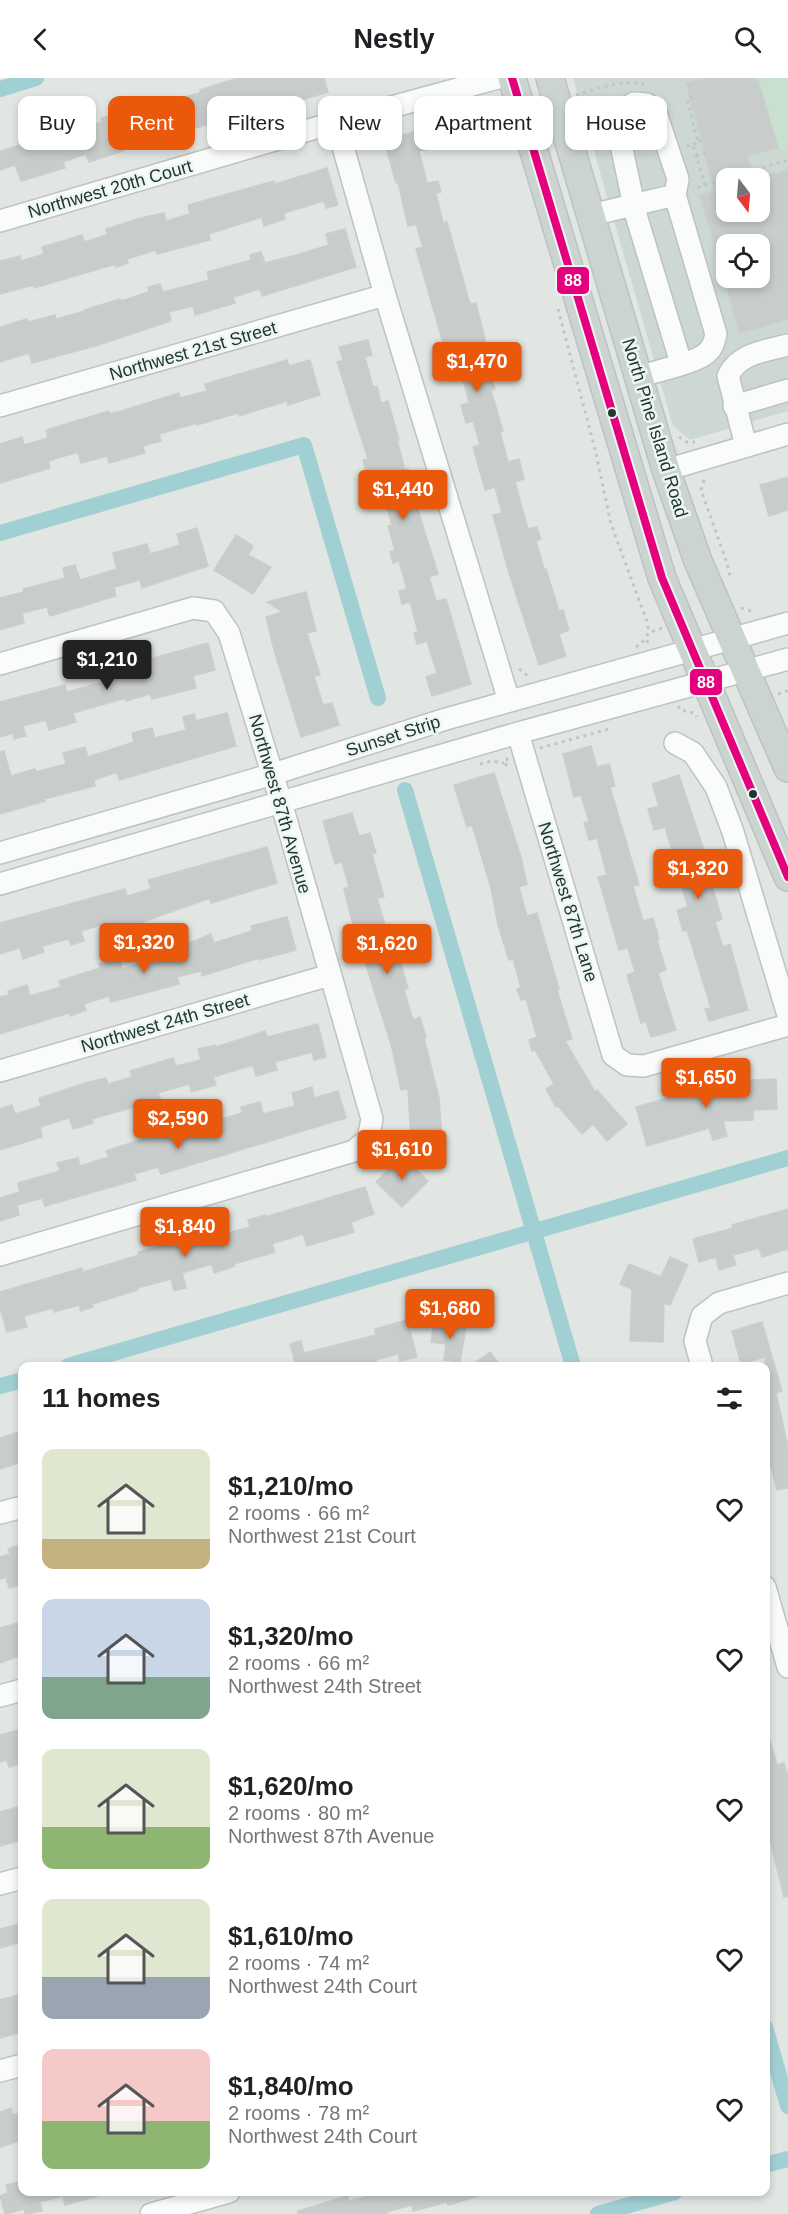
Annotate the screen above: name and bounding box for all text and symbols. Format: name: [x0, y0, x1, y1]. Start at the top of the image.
icon: back: [24, 23, 57, 56]
icon: search: [731, 23, 764, 56]
text: Nestly: [353, 24, 435, 54]
chip: Buy: [18, 96, 96, 150]
chip: Rent: [108, 96, 195, 150]
chip: Filters: [207, 96, 306, 150]
chip: New: [318, 96, 402, 150]
chip: Apartment: [414, 96, 553, 150]
chip: House: [565, 96, 667, 150]
street label: Northwest 20th Court: [25, 156, 195, 222]
north arrow: [716, 168, 770, 222]
map controls: [716, 168, 770, 288]
button: locate: [716, 234, 770, 288]
line badge: 88: [556, 266, 590, 295]
text: 88: [564, 272, 582, 289]
street label: Northwest 21st Street: [107, 318, 279, 384]
street label: North Pine Island Road: [618, 336, 692, 520]
pin: $1,470: [428, 342, 526, 393]
text: $1,470: [446, 350, 508, 372]
unlabelled marker: [606, 407, 618, 419]
pin: $1,440: [354, 470, 452, 521]
text: $1,440: [372, 478, 434, 500]
pin: $1,210: [58, 640, 156, 691]
text: $1,210: [76, 648, 138, 670]
line badge: 88: [689, 668, 723, 696]
text: 88: [697, 674, 715, 691]
street label: Sunset Strip: [343, 711, 443, 761]
street label: Northwest 87th Avenue: [245, 712, 315, 896]
unlabelled marker: [747, 788, 759, 800]
street label: Northwest 87th Lane: [534, 820, 602, 984]
pin: $1,320: [649, 849, 747, 900]
text: $1,320: [667, 857, 729, 879]
pin: $1,320: [95, 923, 193, 974]
pin: $1,620: [338, 924, 436, 975]
text: $1,320: [113, 931, 175, 953]
text: $1,620: [356, 932, 418, 954]
street label: Northwest 24th Street: [79, 989, 251, 1057]
pin: $1,650: [657, 1058, 755, 1109]
text: $1,650: [675, 1066, 737, 1088]
pin: $2,590: [129, 1099, 227, 1150]
text: $2,590: [147, 1107, 209, 1129]
pin: $1,610: [353, 1130, 451, 1181]
text: $1,610: [371, 1138, 433, 1160]
pin: $1,840: [136, 1207, 234, 1258]
text: $1,840: [154, 1215, 216, 1237]
pin: $1,680: [401, 1289, 499, 1340]
text: $1,680: [419, 1297, 481, 1319]
icon: filters: [713, 1382, 746, 1415]
text: 11 homes: [42, 1383, 161, 1413]
text: $1,210/mo: [228, 1471, 354, 1501]
icon: home: [90, 1473, 162, 1545]
icon: heart: [713, 1493, 746, 1526]
text: 2 rooms · 66 m²: [228, 1502, 369, 1524]
text: Northwest 21st Court: [228, 1525, 416, 1547]
text: $1,320/mo: [228, 1621, 354, 1651]
icon: home: [90, 1623, 162, 1695]
icon: heart: [713, 1643, 746, 1676]
text: 2 rooms · 66 m²: [228, 1652, 369, 1674]
text: Northwest 24th Street: [228, 1675, 421, 1697]
text: $1,620/mo: [228, 1771, 354, 1801]
icon: home: [90, 1773, 162, 1845]
icon: heart: [713, 1793, 746, 1826]
text: 2 rooms · 80 m²: [228, 1802, 369, 1824]
text: Northwest 87th Avenue: [228, 1825, 434, 1847]
text: $1,610/mo: [228, 1921, 354, 1951]
icon: home: [90, 1923, 162, 1995]
icon: heart: [713, 1943, 746, 1976]
text: 2 rooms · 74 m²: [228, 1952, 369, 1974]
text: Northwest 24th Court: [228, 1975, 417, 1997]
text: $1,840/mo: [228, 2071, 354, 2101]
icon: home: [90, 2073, 162, 2145]
icon: heart: [713, 2093, 746, 2126]
text: 2 rooms · 78 m²: [228, 2102, 369, 2124]
text: Northwest 24th Court: [228, 2125, 417, 2147]

